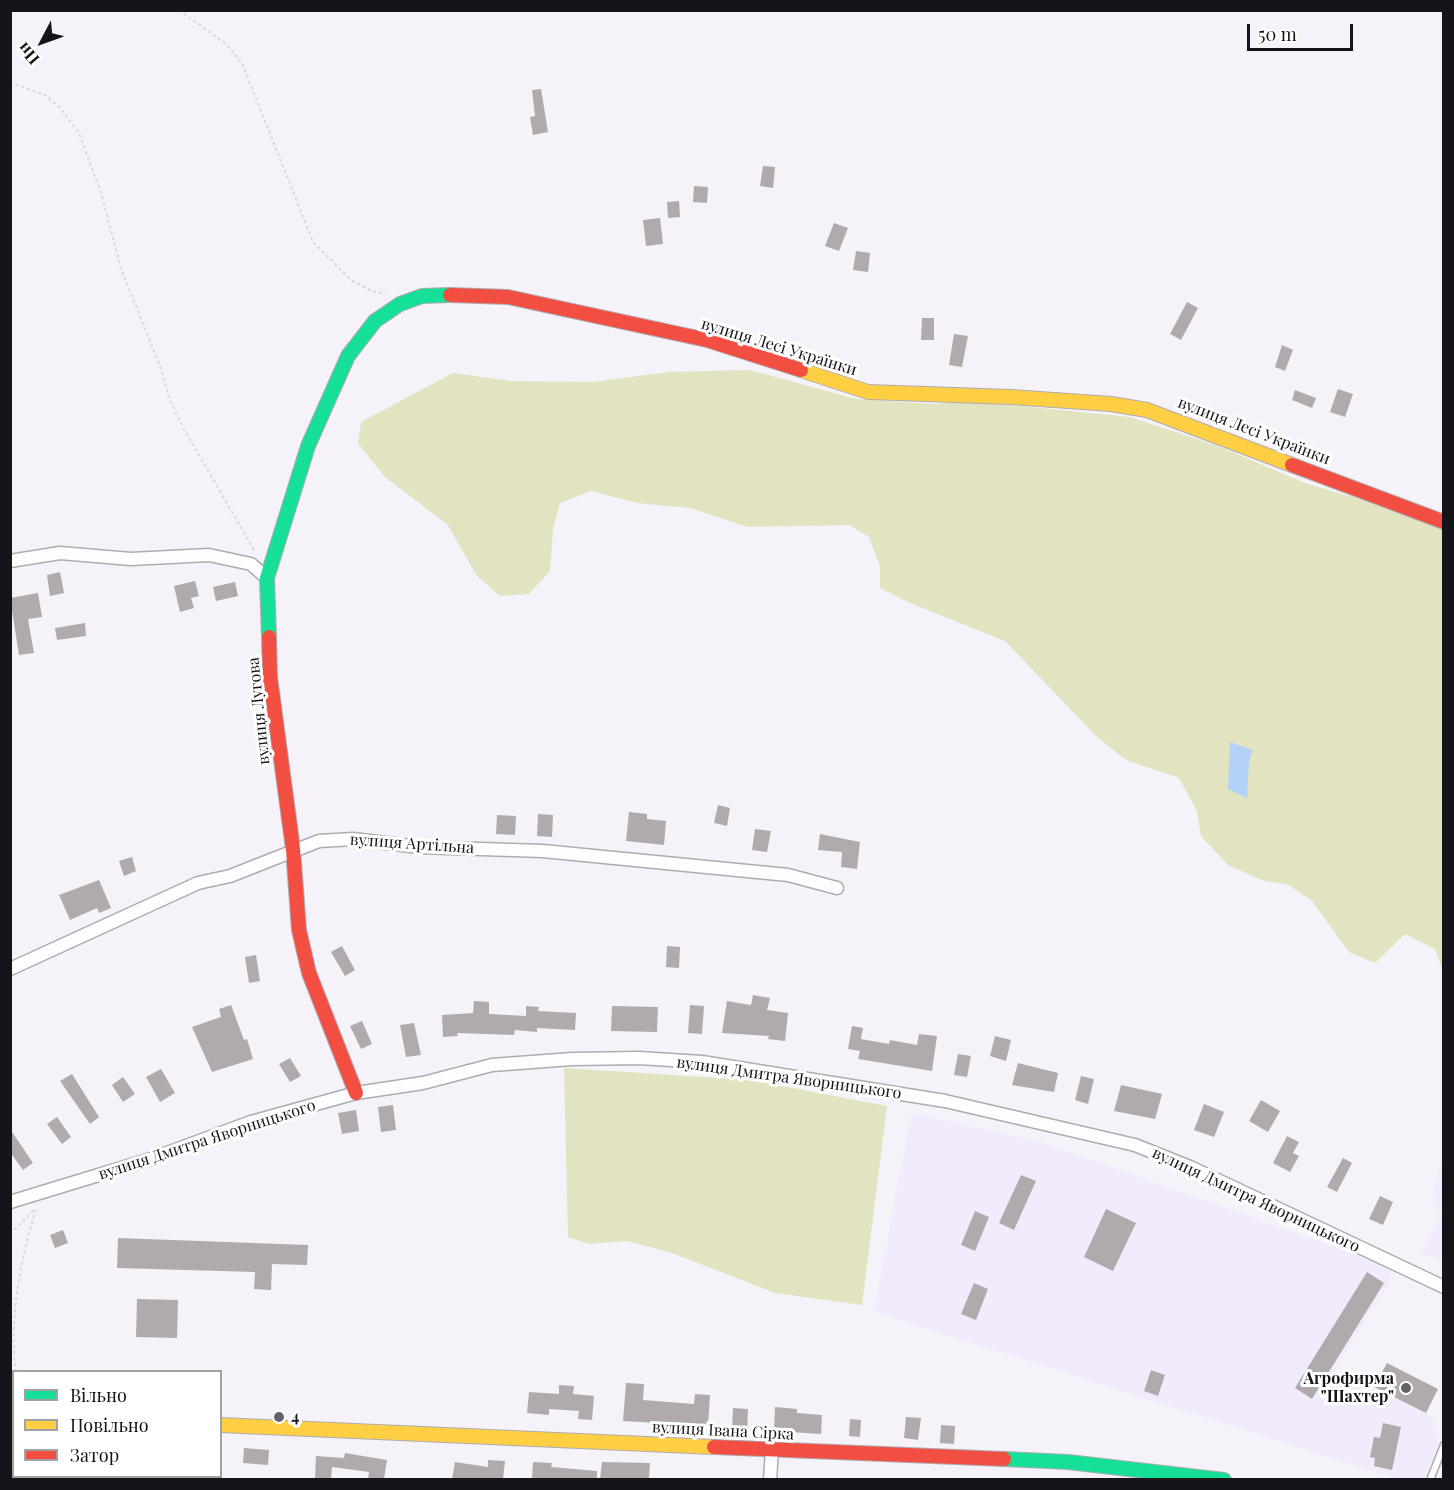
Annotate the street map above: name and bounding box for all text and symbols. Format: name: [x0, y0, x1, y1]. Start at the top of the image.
north arrow: [12, 12, 72, 72]
scale bar: [1250, 12, 1356, 50]
text: 50 m: [1258, 22, 1297, 46]
text: Пн: [13, 39, 44, 70]
street label: вулиця Лесі Українки: [699, 314, 859, 380]
street label: вулиця Лесі Українки: [1175, 393, 1333, 469]
street label: вулиця Лугова: [244, 656, 274, 766]
street label: вулиця Артільна: [349, 830, 475, 858]
street label: вулиця Дмитра Яворницького: [675, 1053, 903, 1103]
street label: вулиця Дмитра Яворницького: [96, 1096, 318, 1184]
street label: вулиця Дмитра Яворницького: [1149, 1143, 1363, 1257]
place label: Агрофирма "Шахтер": [1303, 1369, 1394, 1407]
legend: [12, 1370, 222, 1478]
marker: Агрофирма "Шахтер": [1399, 1381, 1413, 1395]
text: Вільно: [70, 1383, 127, 1407]
place label: 4: [291, 1407, 299, 1427]
marker: 4: [272, 1410, 286, 1424]
text: Повільно: [70, 1413, 149, 1437]
street label: вулиця Івана Сірка: [651, 1418, 795, 1444]
text: Затор: [70, 1443, 119, 1467]

